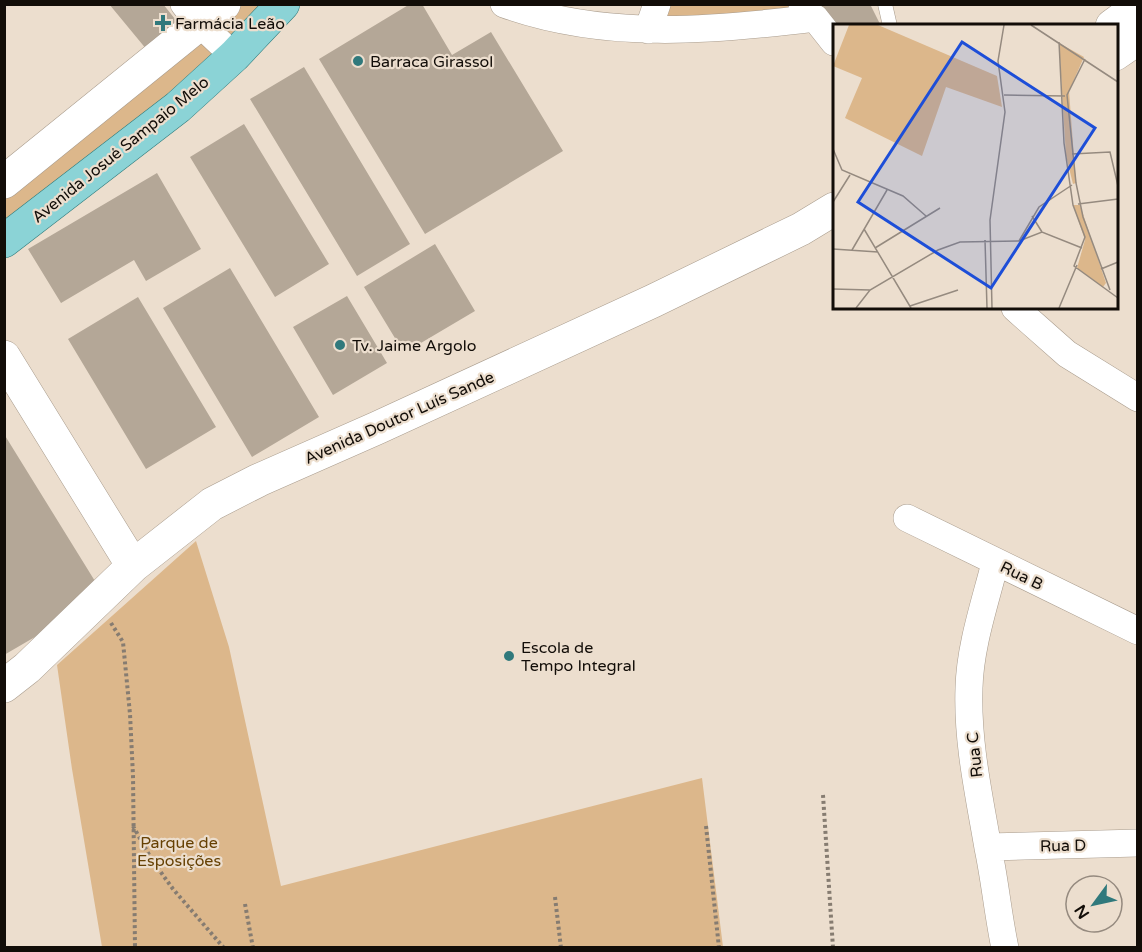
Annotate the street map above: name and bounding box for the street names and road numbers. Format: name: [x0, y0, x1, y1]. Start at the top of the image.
street label: Avenida Josué Sampaio Melo: [28, 72, 213, 227]
street label: Avenida Doutor Luís Sande: [301, 367, 497, 469]
street label: Rua B: [997, 557, 1046, 595]
street label: Rua C: [963, 731, 987, 779]
street label: Rua D: [1040, 836, 1086, 856]

